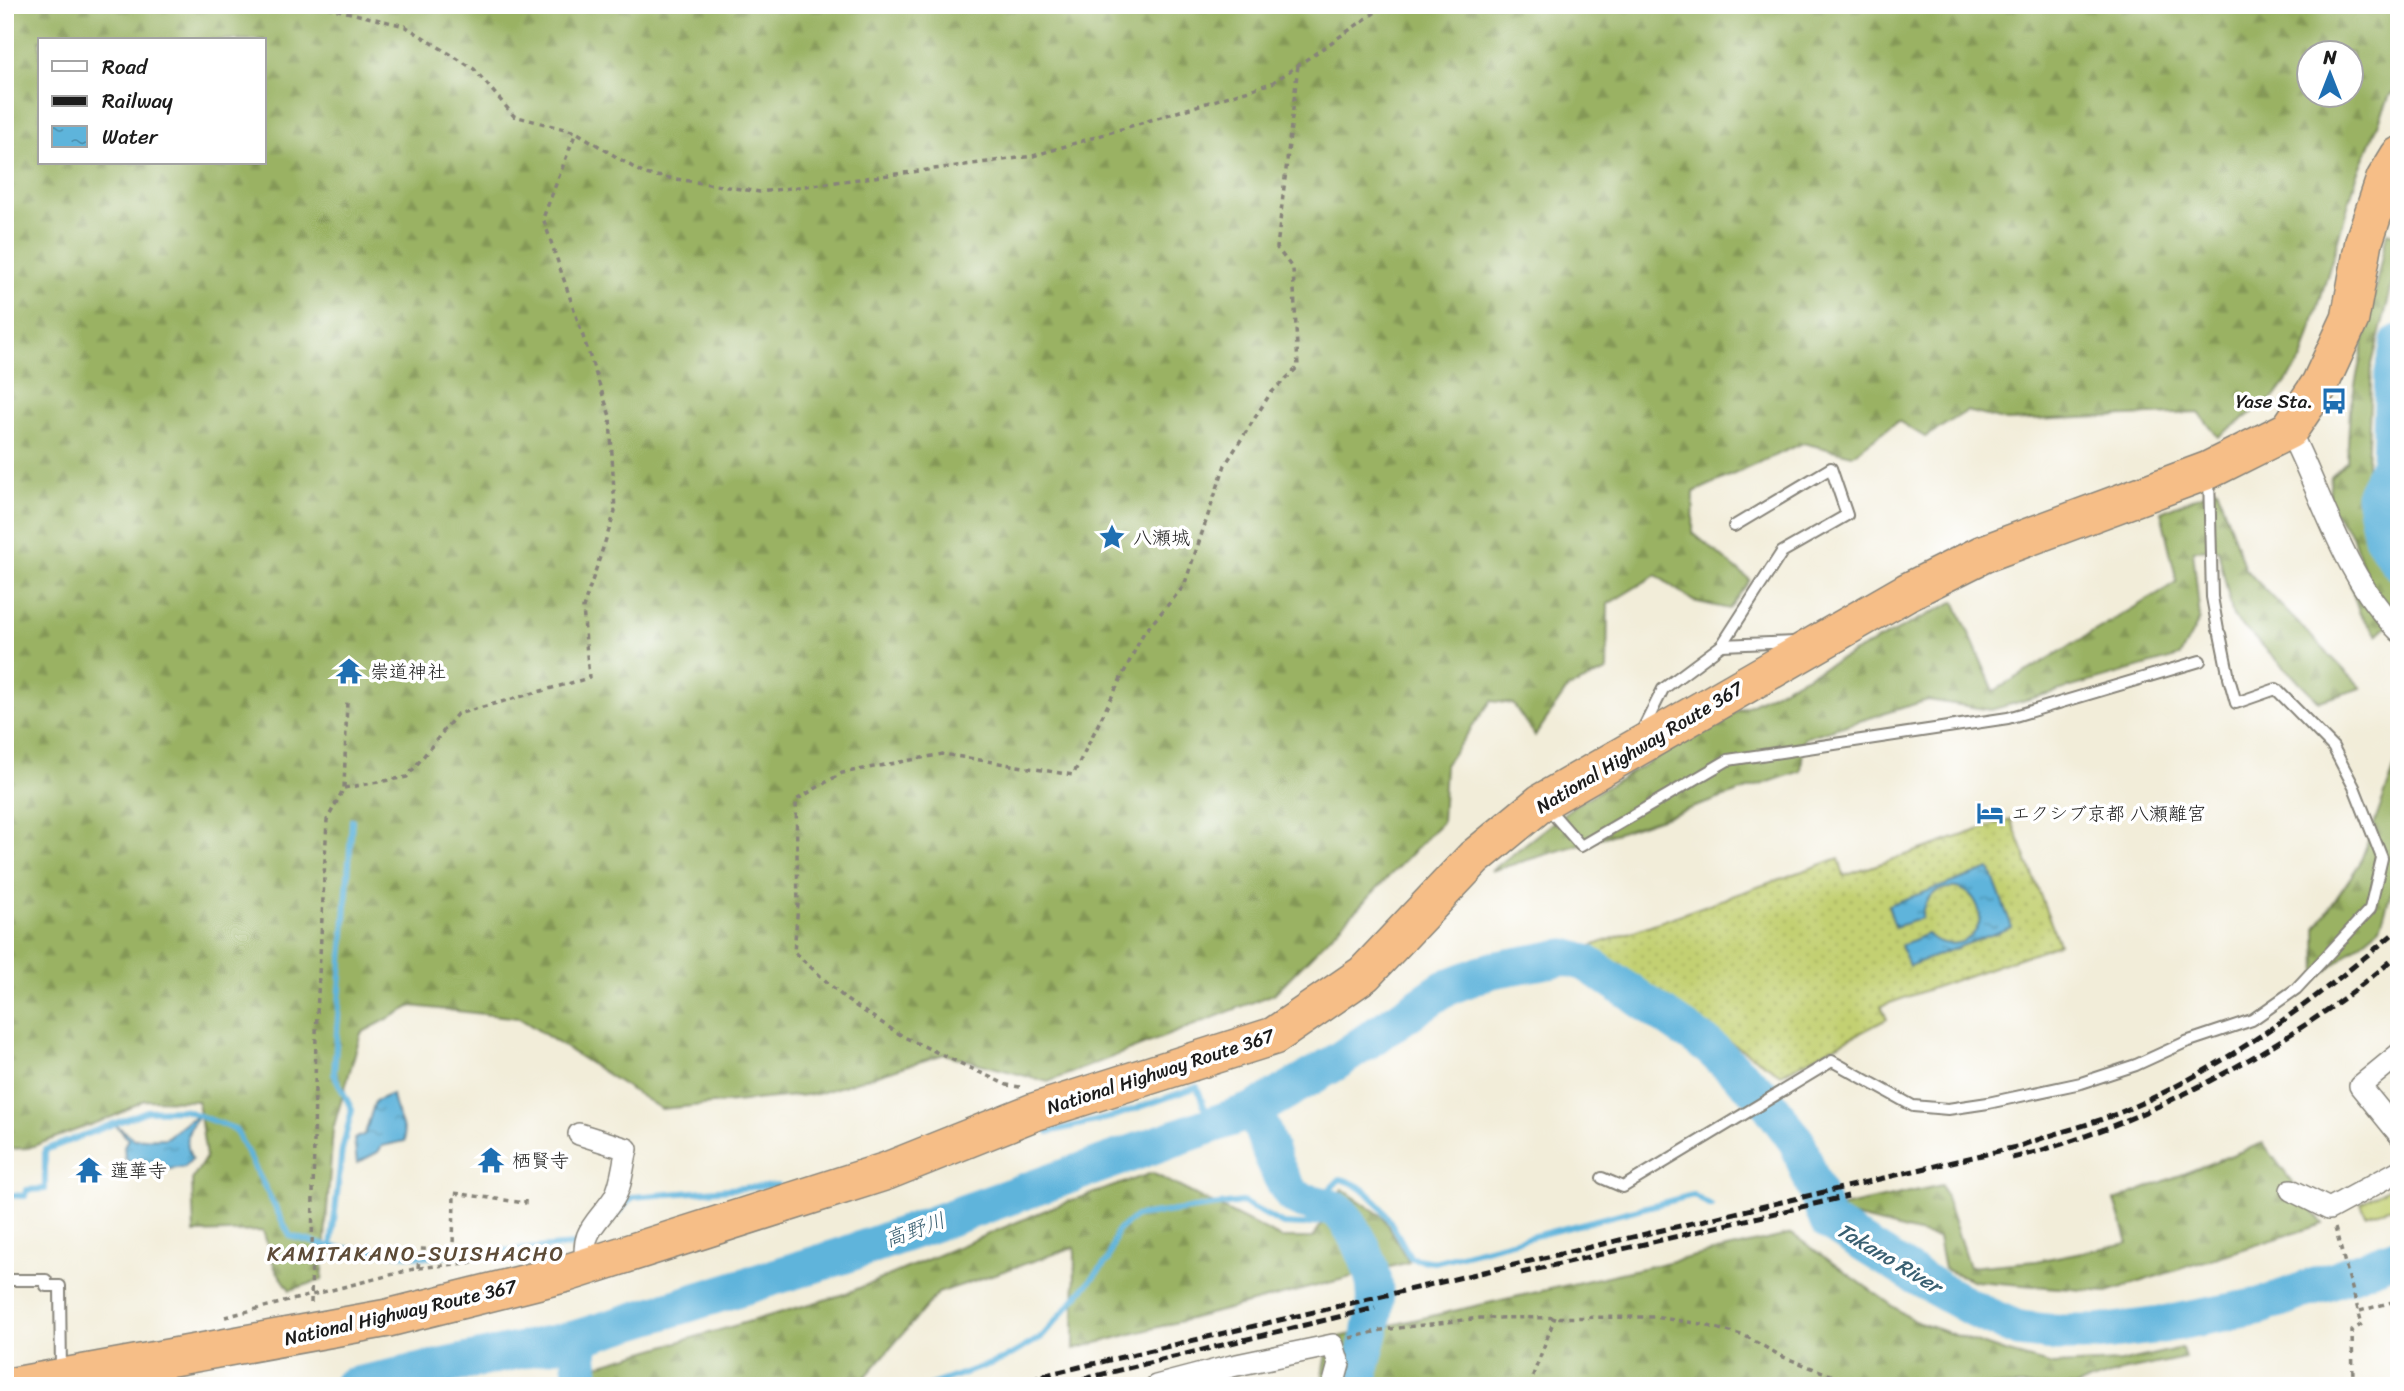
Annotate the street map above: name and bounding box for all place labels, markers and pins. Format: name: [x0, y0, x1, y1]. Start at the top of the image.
place label: Yase Sta.: [2236, 385, 2313, 418]
bus stop icon: Yase Sta.: [2319, 386, 2349, 416]
place label: 八瀬城: [1133, 521, 1190, 554]
place icon: 八瀬城: [1097, 522, 1127, 552]
place label: 崇道神社: [370, 655, 446, 688]
temple icon: 崇道神社: [334, 656, 364, 686]
place label: エクシブ京都 八瀬離宮: [2011, 797, 2206, 830]
hotel icon: エクシブ京都 八瀬離宮: [1975, 798, 2005, 828]
place label: 栖賢寺: [512, 1144, 569, 1177]
temple icon: 栖賢寺: [476, 1145, 506, 1175]
place label: 蓮華寺: [110, 1154, 167, 1187]
temple icon: 蓮華寺: [74, 1155, 104, 1185]

